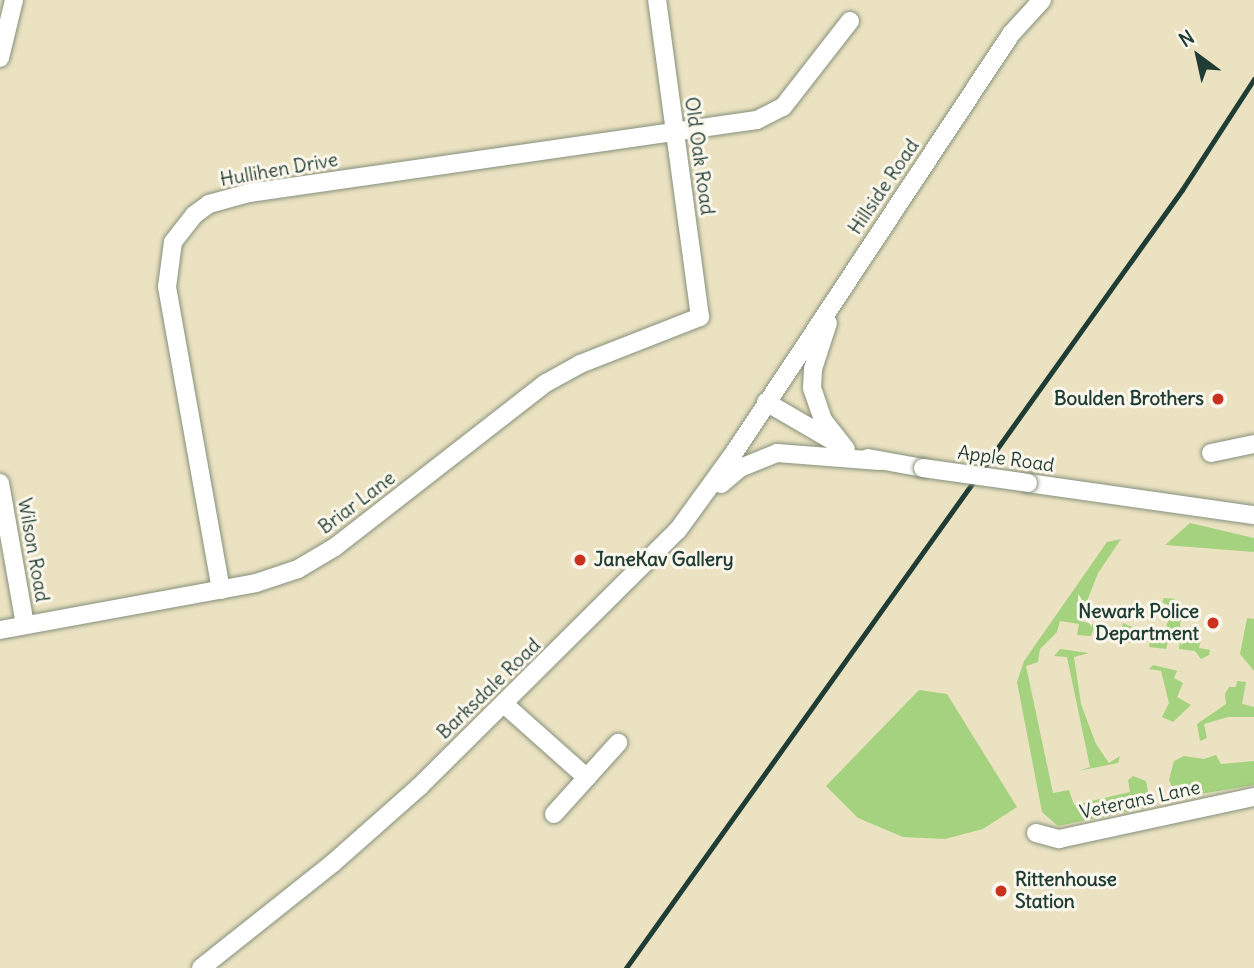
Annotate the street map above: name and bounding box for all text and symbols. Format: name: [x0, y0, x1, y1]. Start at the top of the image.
north arrow: [1163, 21, 1233, 91]
text: N: [1175, 25, 1199, 52]
street label: Old Oak Road: [679, 96, 719, 216]
street label: Hillside Road: [844, 135, 924, 239]
street label: Hullihen Drive: [218, 148, 340, 192]
place label: Boulden Brothers: [1054, 388, 1204, 410]
marker: Boulden Brothers: [1210, 391, 1226, 407]
street label: Apple Road: [956, 441, 1056, 477]
street label: Briar Lane: [314, 467, 400, 539]
street label: Wilson Road: [13, 496, 53, 604]
place label: JaneKav Gallery: [594, 549, 734, 571]
marker: JaneKav Gallery: [572, 552, 588, 568]
place label: Newark Police Department: [1078, 601, 1199, 645]
marker: Newark Police Department: [1205, 615, 1221, 631]
street label: Barksdale Road: [433, 634, 545, 744]
street label: Veterans Lane: [1078, 776, 1202, 824]
place label: Rittenhouse Station: [1015, 869, 1117, 913]
marker: Rittenhouse Station: [993, 883, 1009, 899]

